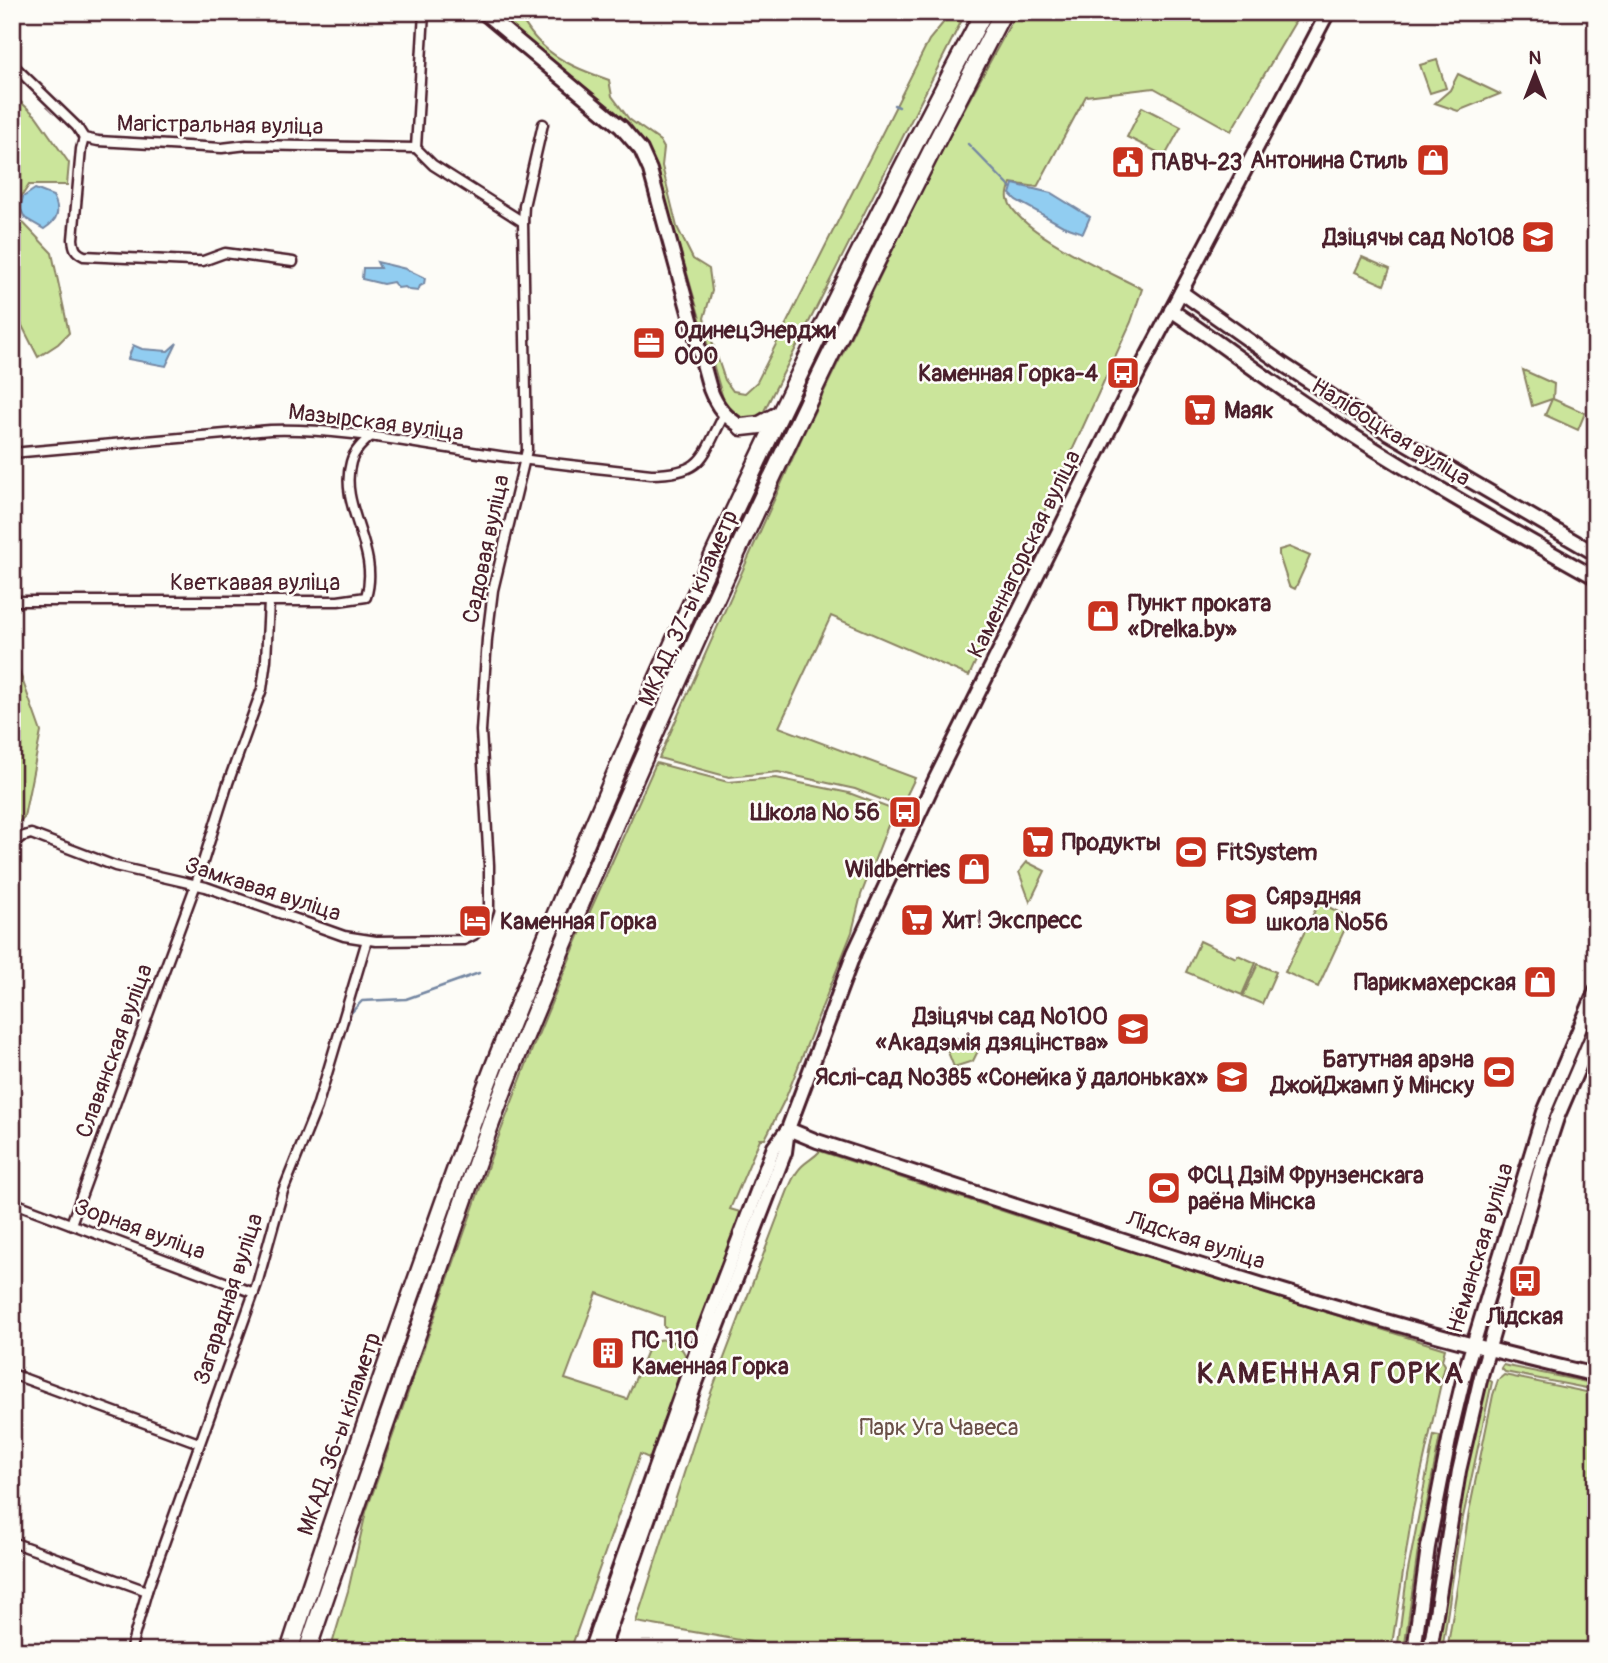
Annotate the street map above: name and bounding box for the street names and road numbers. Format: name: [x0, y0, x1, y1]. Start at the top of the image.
street label: Магістральная вуліца: [116, 109, 324, 141]
street label: Налібоцкая вуліца: [1306, 371, 1476, 493]
street label: Мазырская вуліца: [287, 397, 465, 447]
street label: Каменнагорская вуліца: [961, 445, 1087, 663]
street label: Садовая вуліца: [456, 472, 516, 626]
street label: МКАД, 37-ы кіламетр: [632, 505, 744, 711]
street label: Кветкавая вуліца: [170, 568, 340, 597]
street label: Замкавая вуліца: [181, 850, 345, 928]
street label: Славянская вуліца: [69, 960, 159, 1142]
street label: Нёманская вуліца: [1440, 1159, 1520, 1337]
street label: Зорная вуліца: [70, 1192, 210, 1266]
street label: Лідская вуліца: [1122, 1204, 1269, 1276]
street label: Загарадная вуліца: [187, 1209, 269, 1389]
street label: МКАД, 36-ы кіламетр: [291, 1329, 387, 1539]

